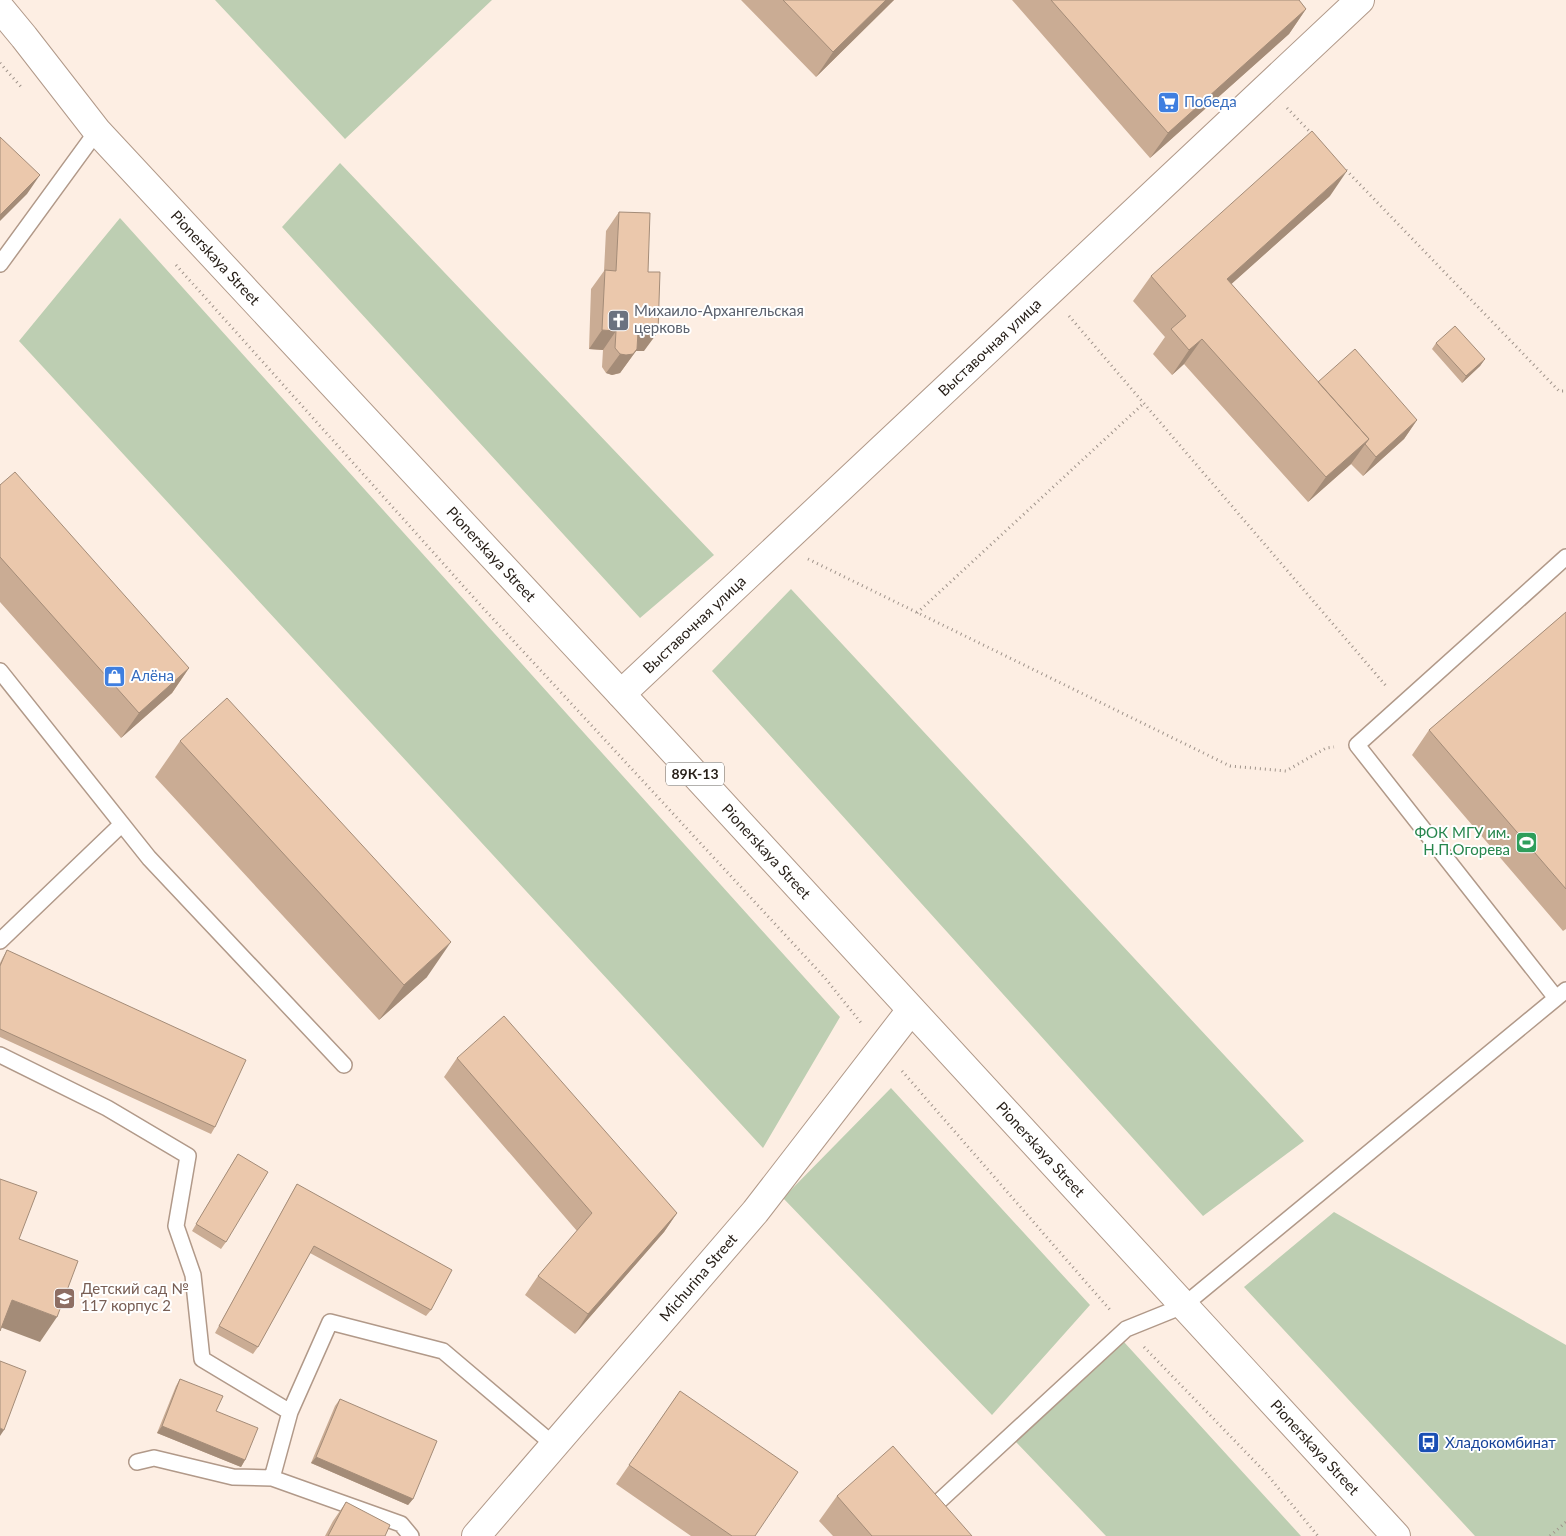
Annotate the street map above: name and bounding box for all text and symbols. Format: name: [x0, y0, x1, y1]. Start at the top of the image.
supermarket icon: Победа: [1156, 90, 1180, 114]
place label: Победа: [1184, 92, 1237, 110]
street label: Pionerskaya Street: [167, 206, 265, 309]
street label: Выставочная улица: [934, 294, 1044, 399]
place label: Михаило-Архангельская церковь: [634, 301, 804, 336]
church icon: Михаило-Архангельская церковь: [606, 308, 630, 332]
street label: Pionerskaya Street: [443, 503, 541, 605]
street label: Выставочная улица: [639, 572, 749, 677]
shop icon: Алёна: [103, 664, 127, 688]
place label: Алёна: [131, 666, 174, 684]
road number: 89К-13: [666, 762, 724, 786]
street label: Pionerskaya Street: [719, 800, 815, 903]
place label: ФОК МГУ им. Н.П.Огорева: [1414, 823, 1510, 858]
sports icon: ФОК МГУ им. Н.П.Огорева: [1514, 830, 1538, 854]
street label: Pionerskaya Street: [993, 1098, 1090, 1201]
street label: Michurina Street: [655, 1229, 741, 1324]
place label: Детский сад № 117 корпус 2: [81, 1279, 189, 1314]
school or university icon: Детский сад № 117 корпус 2: [53, 1286, 77, 1310]
street label: Pionerskaya Street: [1267, 1396, 1364, 1499]
bus stop icon: Хладокомбинат: [1417, 1431, 1441, 1455]
place label: Хладокомбинат: [1445, 1433, 1556, 1451]

